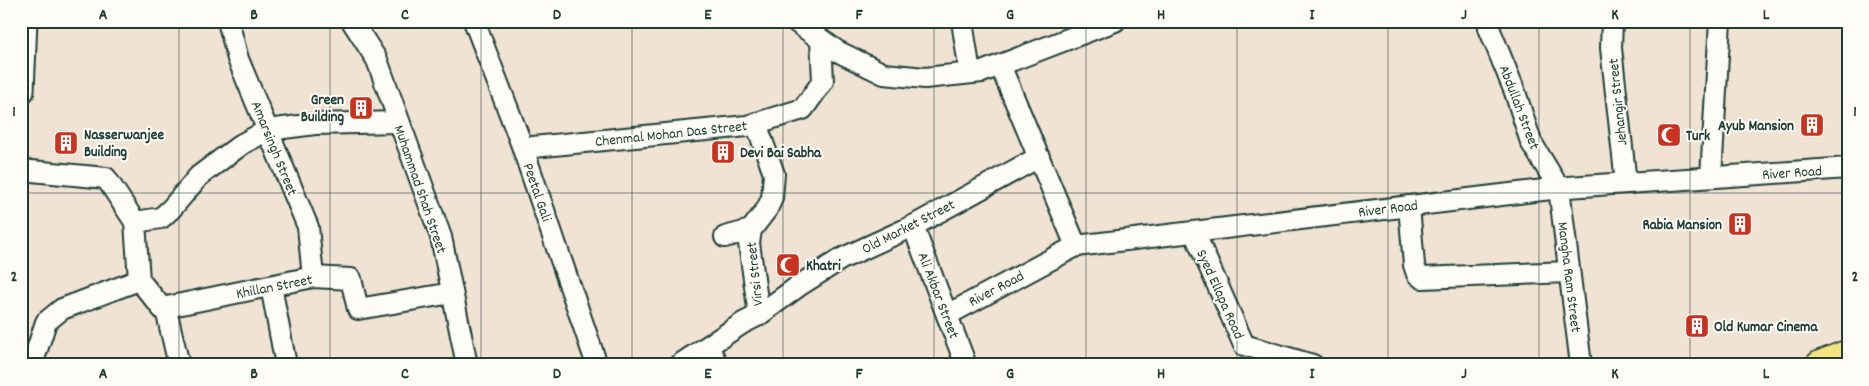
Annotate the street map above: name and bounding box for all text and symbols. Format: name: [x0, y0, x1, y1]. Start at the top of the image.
text: A: [99, 4, 108, 27]
text: B: [250, 4, 258, 27]
text: C: [401, 4, 409, 27]
text: D: [553, 4, 562, 27]
text: E: [704, 4, 712, 27]
text: F: [855, 4, 863, 27]
text: G: [1006, 4, 1014, 27]
text: H: [1157, 4, 1165, 27]
text: I: [1310, 4, 1316, 27]
text: J: [1461, 4, 1467, 27]
text: K: [1611, 4, 1619, 27]
text: L: [1763, 4, 1770, 27]
street label: Jehangir Street: [1603, 57, 1635, 147]
street label: Abdullah Street: [1492, 62, 1545, 154]
place label: Green Building: [301, 90, 344, 129]
building icon: Green Building: [348, 95, 374, 121]
street label: Amarsingh Street: [244, 98, 302, 200]
text: 1: [12, 101, 16, 124]
text: 1: [1853, 101, 1857, 124]
building icon: Ayub Mansion: [1799, 112, 1825, 138]
street label: Chenmal Mohan Das Street: [594, 116, 749, 154]
place label: Ayub Mansion: [1718, 116, 1794, 138]
street label: Muhammad Shah Street: [387, 122, 452, 257]
mosque icon: Turk: [1656, 122, 1682, 148]
place label: Nasserwanjee Building: [84, 125, 164, 164]
place label: Turk: [1686, 126, 1710, 148]
building icon: Nasserwanjee Building: [53, 130, 79, 156]
building icon: Devi Bai Sabha: [710, 139, 736, 165]
place label: Devi Bai Sabha: [740, 143, 822, 165]
street label: Peetal Gali: [516, 160, 556, 225]
street label: River Road: [1761, 161, 1823, 187]
street label: Old Market Street: [858, 195, 960, 261]
street label: River Road: [1357, 195, 1419, 225]
building icon: Rabia Mansion: [1727, 211, 1753, 237]
place label: Rabia Mansion: [1643, 215, 1722, 237]
street label: Mangha Ram Street: [1550, 221, 1586, 334]
street label: Virsi Street: [742, 240, 770, 307]
street label: Syed Ellapa Road: [1190, 246, 1249, 343]
street label: Ali Akbar Street: [911, 249, 964, 343]
mosque icon: Khatri: [775, 252, 801, 278]
place label: Khatri: [806, 256, 841, 278]
text: 2: [11, 266, 18, 289]
street label: River Road: [965, 266, 1029, 314]
text: 2: [1852, 266, 1859, 289]
street label: Khillan Street: [234, 270, 315, 306]
building icon: Old Kumar Cinema: [1684, 313, 1710, 339]
place label: Old Kumar Cinema: [1714, 317, 1818, 339]
text: A: [99, 363, 108, 386]
text: B: [250, 363, 258, 386]
text: C: [401, 363, 409, 386]
text: D: [553, 363, 562, 386]
text: E: [704, 363, 712, 386]
text: F: [855, 363, 863, 386]
text: G: [1006, 363, 1014, 386]
text: H: [1157, 363, 1165, 386]
text: I: [1310, 363, 1316, 386]
text: J: [1461, 363, 1467, 386]
text: K: [1611, 363, 1619, 386]
text: L: [1763, 363, 1770, 386]

